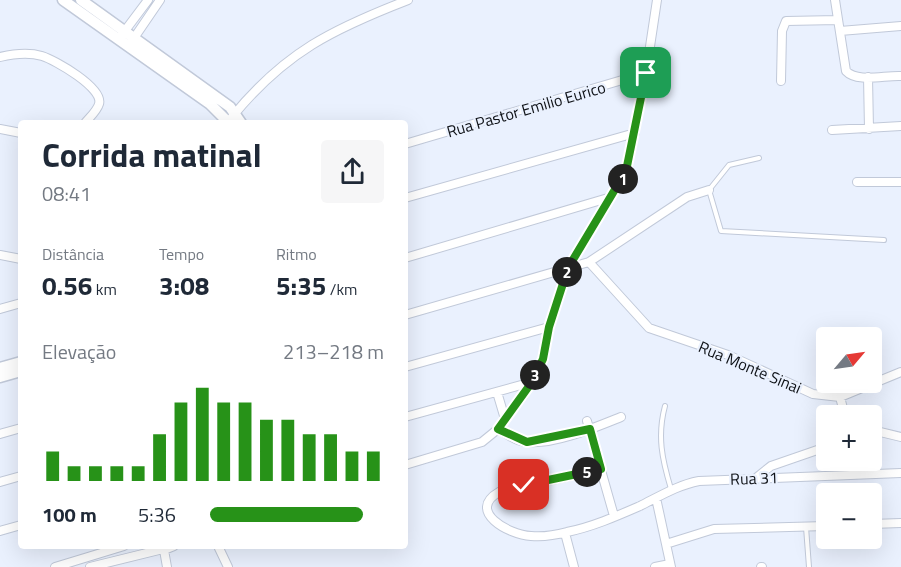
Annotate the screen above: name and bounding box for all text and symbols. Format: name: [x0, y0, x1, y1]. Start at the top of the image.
pin: [620, 47, 671, 98]
icon: arrive: [629, 56, 662, 89]
street label: Rua Pastor Emilio Eurico: [444, 75, 608, 143]
text: Corrida matinal: [42, 130, 262, 180]
button: share: [321, 140, 384, 203]
pin: 1: [608, 164, 638, 194]
text: 1: [619, 167, 627, 191]
text: 08:41: [42, 178, 91, 209]
text: Distância: [42, 242, 104, 266]
text: Tempo: [159, 242, 204, 266]
text: Ritmo: [276, 242, 317, 266]
pin: 2: [552, 257, 582, 287]
text: 2: [563, 260, 571, 284]
text: 0.56: [42, 266, 92, 305]
text: 3:08: [159, 266, 209, 305]
text: 5:35: [276, 266, 326, 305]
text: km: [92, 277, 117, 301]
text: /km: [326, 277, 358, 301]
north arrow: [816, 327, 882, 393]
map controls: [816, 327, 882, 549]
street label: Rua Monte Sinai: [695, 335, 805, 399]
text: Elevação: [42, 336, 116, 367]
text: 213–218 m: [283, 336, 384, 367]
pin: 3: [520, 360, 550, 390]
text: 3: [531, 363, 539, 387]
button: +: [816, 405, 882, 471]
pin: 5: [572, 457, 602, 487]
pin: [498, 459, 549, 510]
text: 5: [583, 460, 591, 484]
street label: Rua 31: [730, 465, 778, 491]
icon: check: [507, 468, 540, 501]
button: −: [816, 483, 882, 549]
text: 100 m: [42, 499, 97, 530]
text: 5:36: [138, 499, 176, 530]

